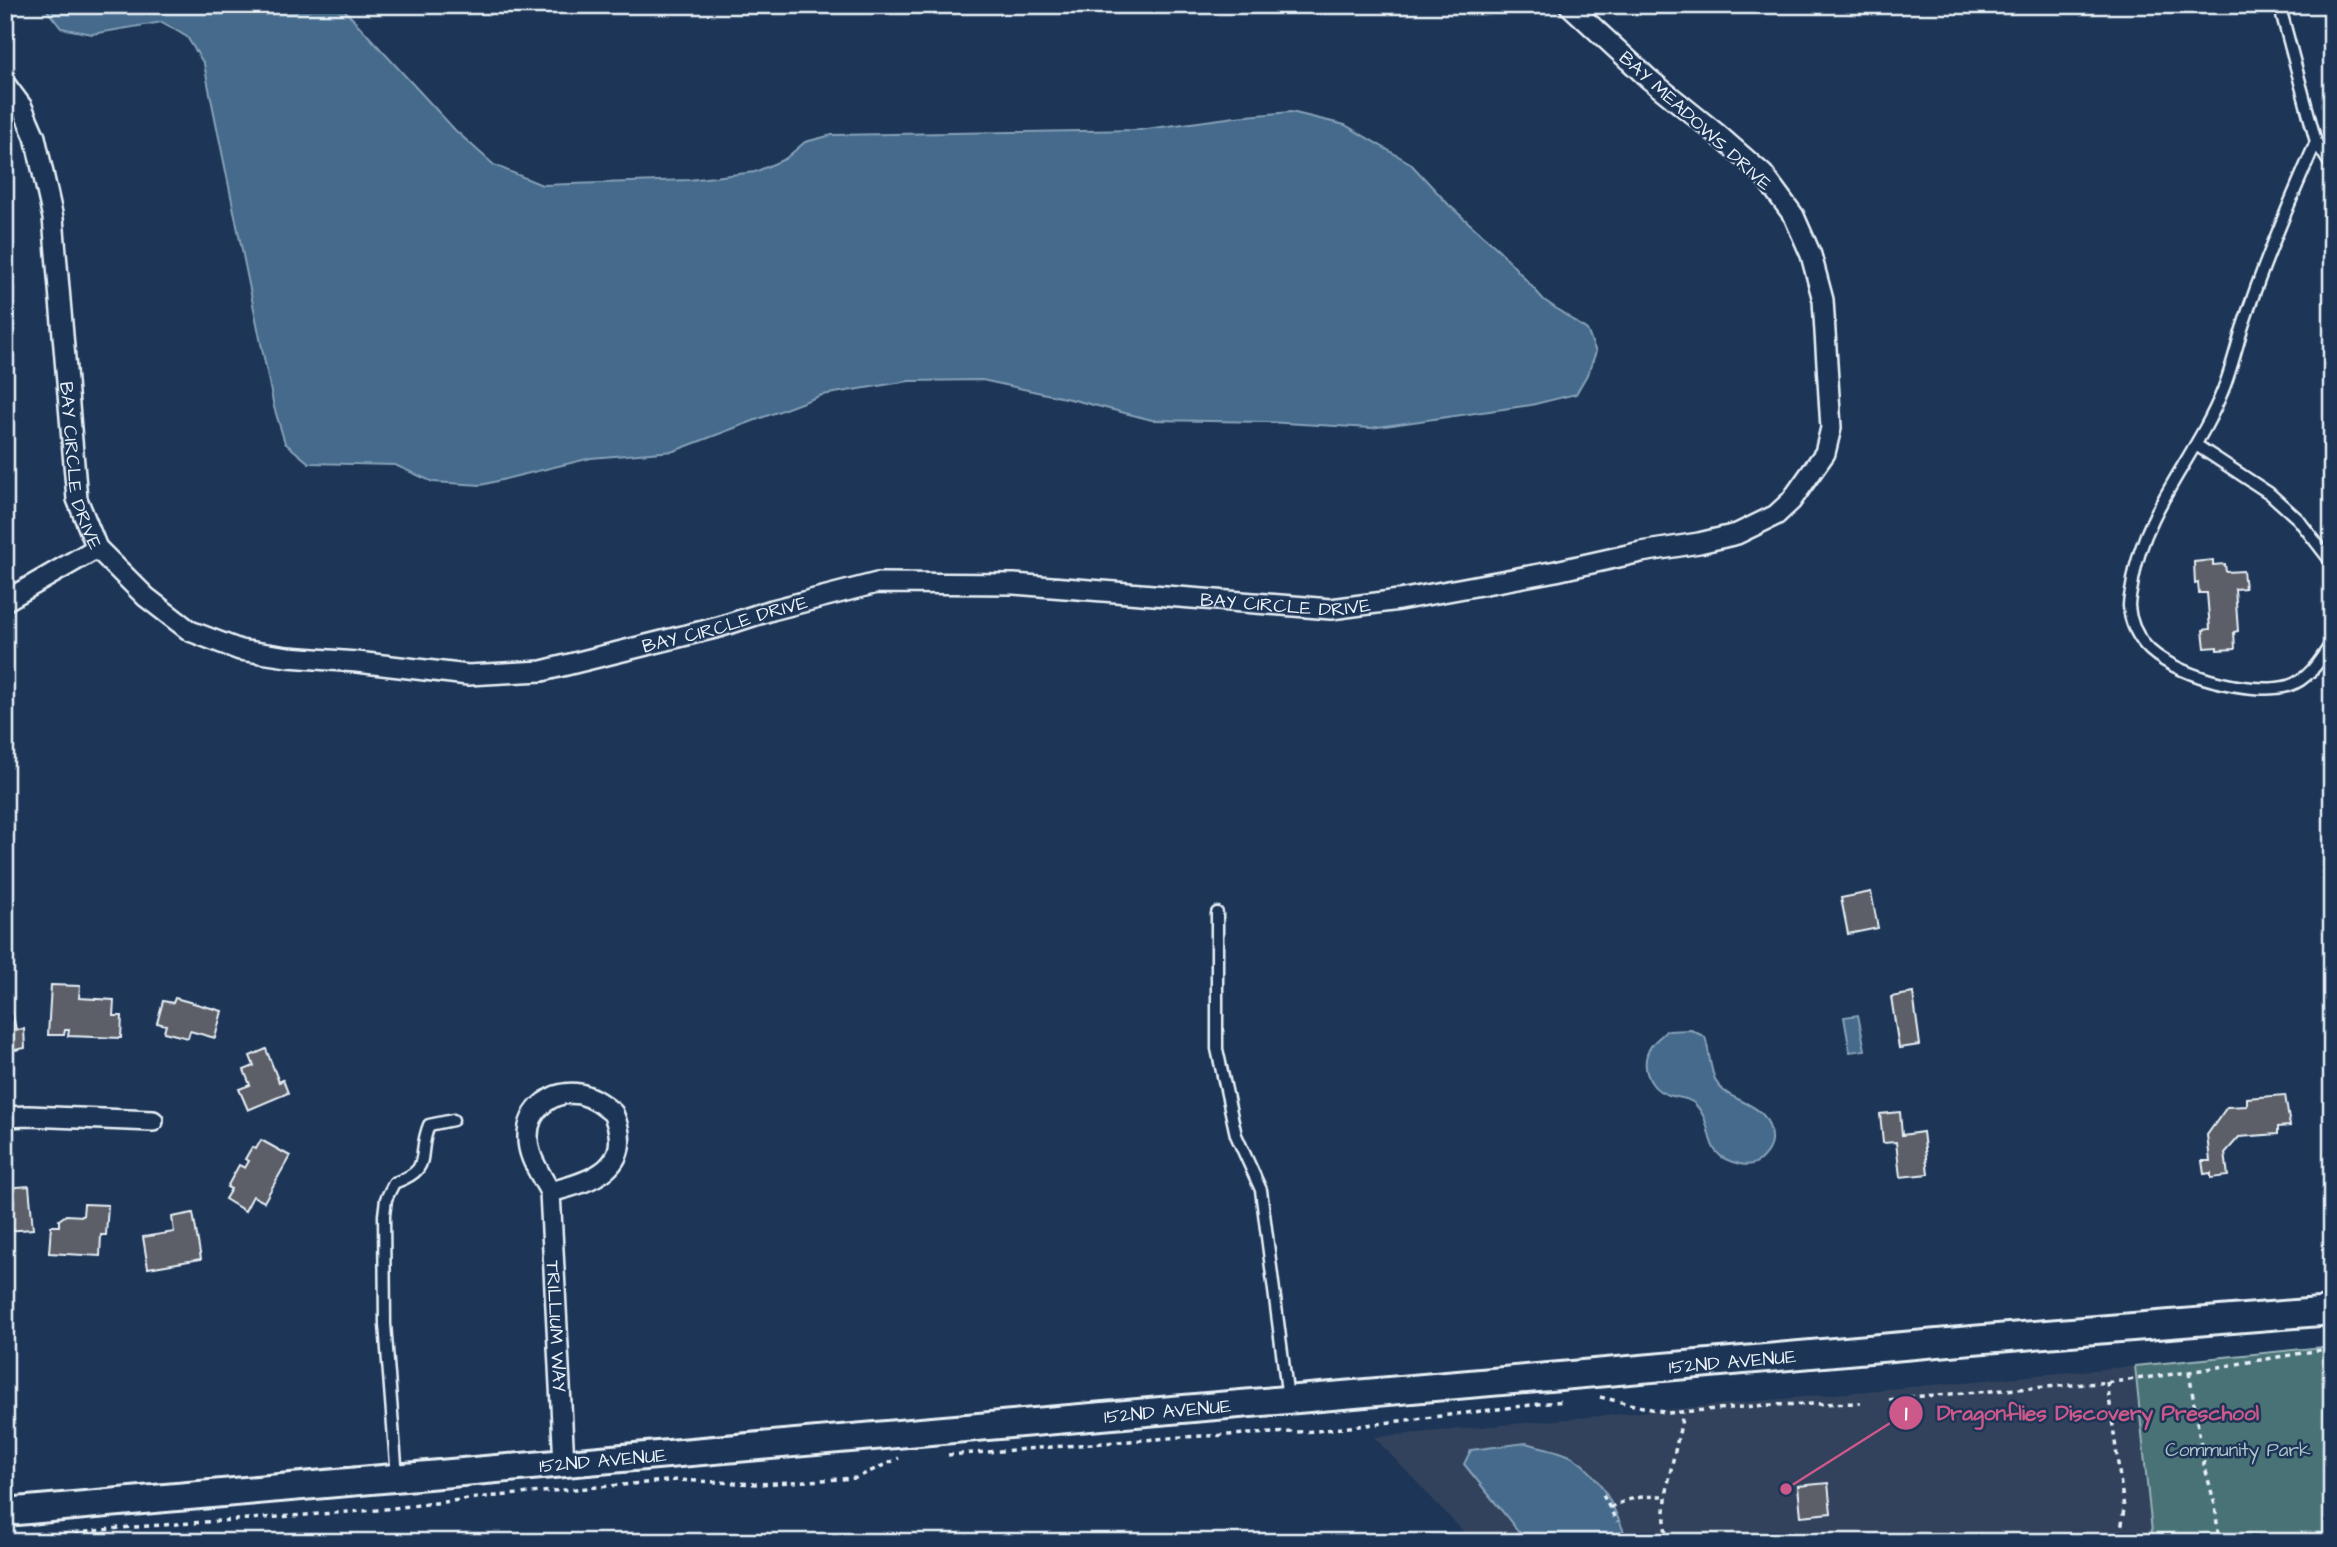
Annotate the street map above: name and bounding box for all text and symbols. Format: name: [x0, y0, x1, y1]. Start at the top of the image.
street label: BAY MEADOWS DRIVE: [1613, 45, 1777, 197]
street label: BAY CIRCLE DRIVE: [52, 381, 108, 554]
street label: BAY CIRCLE DRIVE: [1199, 587, 1372, 624]
street label: BAY CIRCLE DRIVE: [640, 589, 811, 661]
street label: TRILLIUM WAY: [539, 1260, 572, 1393]
street label: 152ND AVENUE: [1668, 1343, 1797, 1381]
callout: Dragonflies Discovery Preschool: [1888, 1392, 2273, 1434]
street label: 152ND AVENUE: [1103, 1393, 1233, 1431]
text: 1: [1905, 1399, 1908, 1428]
text: Dragonflies Discovery Preschool: [1937, 1399, 2260, 1431]
park label: Community Park: [2165, 1437, 2311, 1465]
street label: 152ND AVENUE: [538, 1442, 668, 1480]

